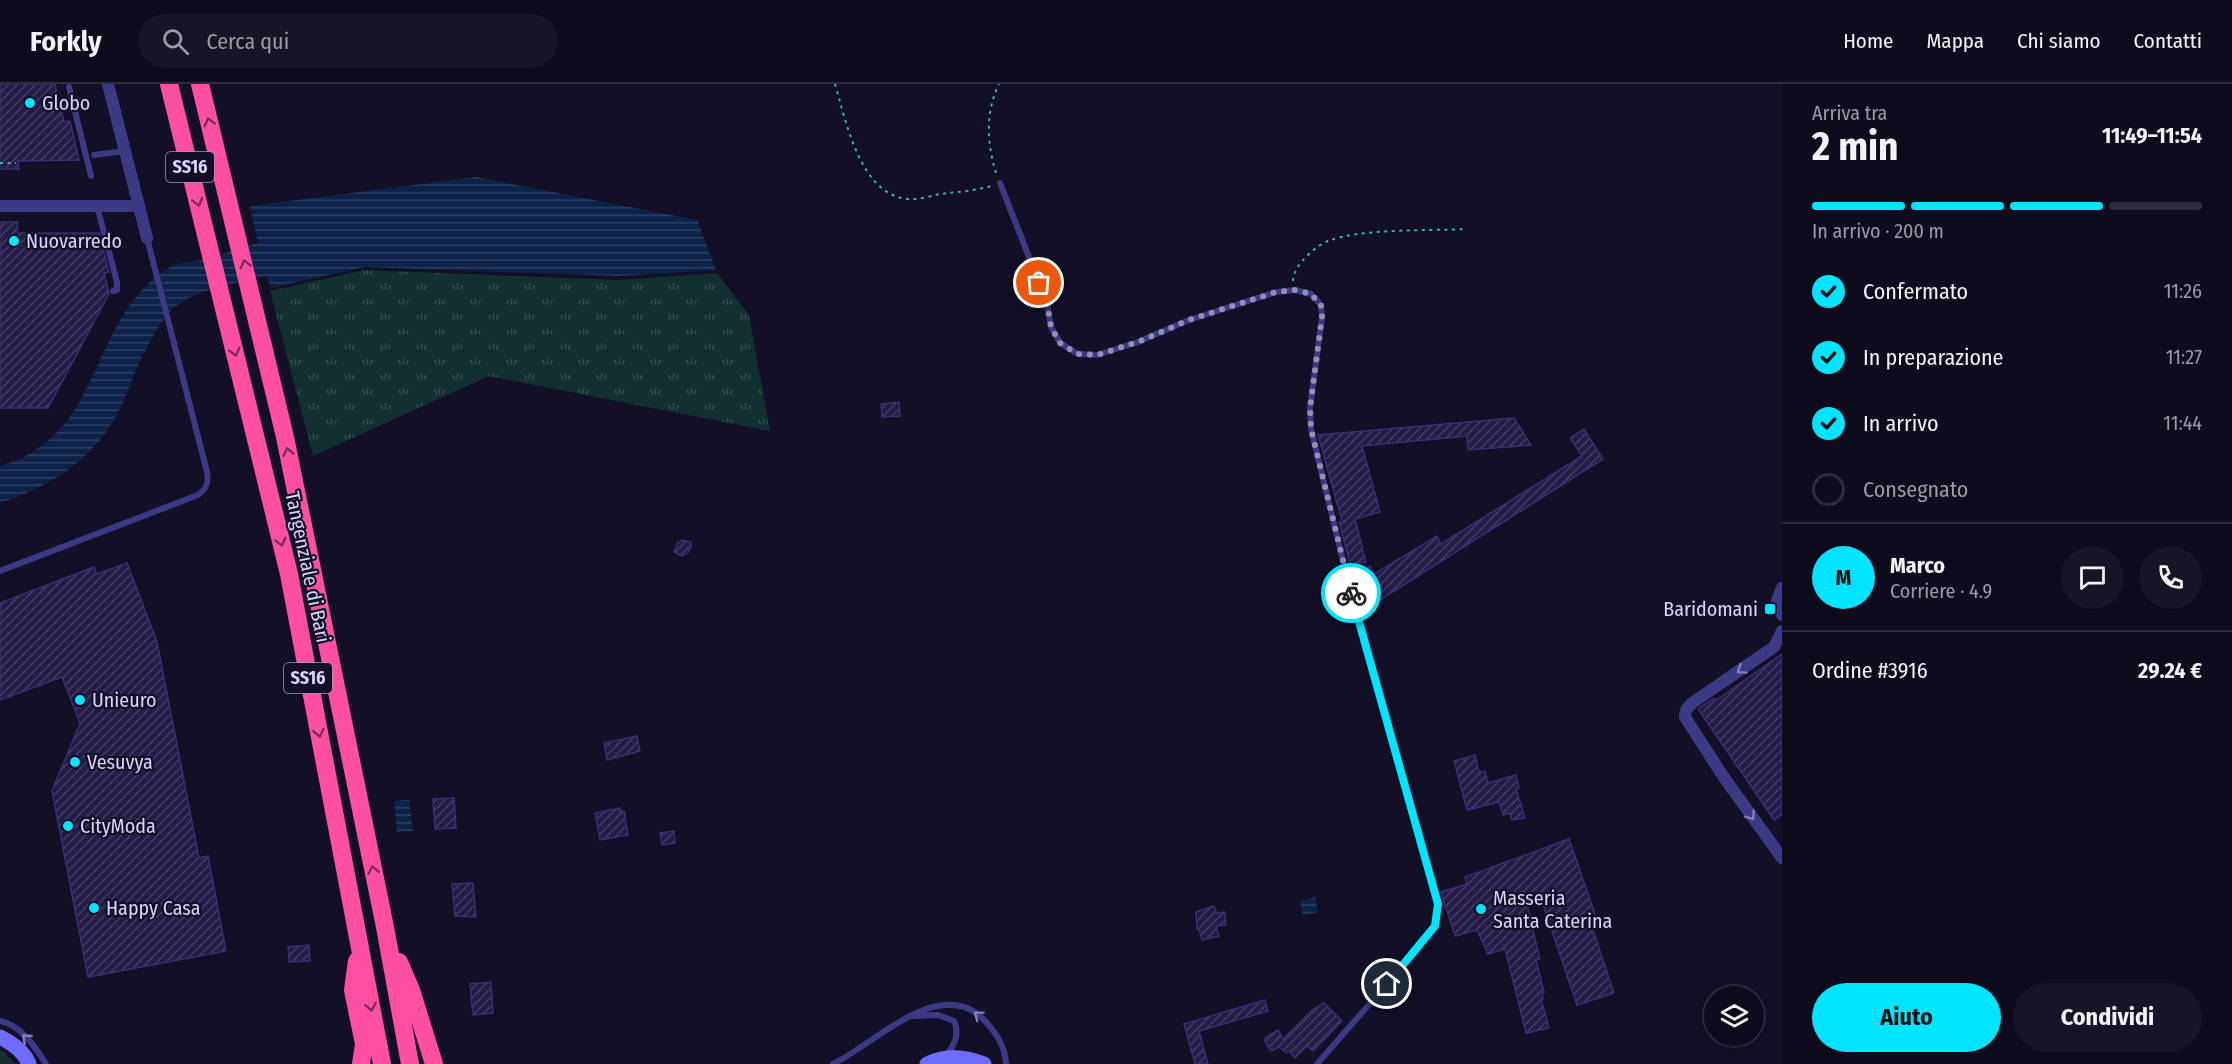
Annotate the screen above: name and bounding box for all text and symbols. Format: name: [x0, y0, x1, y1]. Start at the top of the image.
search box: [138, 14, 558, 68]
text: Forkly: [30, 25, 102, 58]
icon: search: [159, 25, 192, 58]
text: Cerca qui: [207, 28, 289, 55]
text: Home: [1843, 28, 1893, 54]
text: Mappa: [1926, 28, 1984, 54]
text: Chi siamo: [2017, 28, 2101, 54]
text: Contatti: [2134, 28, 2202, 54]
place label: Globo: [42, 91, 90, 115]
marker: Globo: [23, 96, 37, 110]
text: Arriva tra: [1812, 101, 1887, 125]
one-way arrow: [204, 118, 217, 128]
text: 11:49–11:54: [2102, 122, 2202, 149]
text: 2 min: [1812, 124, 1898, 170]
road number: SS16: [166, 152, 214, 182]
one-way arrow: [191, 197, 204, 207]
text: In arrivo · 200 m: [1812, 219, 1944, 243]
place label: Nuovarredo: [26, 229, 122, 253]
marker: Nuovarredo: [7, 234, 21, 248]
pin: [1013, 257, 1064, 308]
one-way arrow: [239, 259, 252, 269]
icon: bag: [1022, 266, 1055, 299]
icon: check: [1812, 275, 1845, 308]
text: Confermato: [1863, 278, 1968, 305]
text: 11:26: [2164, 279, 2202, 303]
icon: check: [1812, 341, 1845, 374]
text: In preparazione: [1863, 344, 2004, 371]
text: 11:27: [2166, 345, 2202, 369]
one-way arrow: [227, 347, 240, 357]
icon: check: [1812, 407, 1845, 440]
text: In arrivo: [1863, 410, 1938, 437]
text: 11:44: [2163, 411, 2202, 435]
one-way arrow: [282, 448, 295, 458]
text: Consegnato: [1863, 476, 1968, 503]
street label: Tangenziale di Bari: [280, 489, 336, 645]
one-way arrow: [273, 537, 286, 547]
button: chat: [2061, 546, 2124, 609]
button: phone: [2139, 546, 2202, 609]
text: Marco: [1890, 552, 1945, 579]
courier: [1321, 563, 1381, 623]
text: M: [1836, 564, 1851, 591]
icon: bike: [1335, 577, 1368, 610]
text: Corriere · 4.9: [1890, 579, 1992, 603]
place label: Baridomani: [1663, 597, 1758, 621]
marker: Baridomani: [1763, 602, 1777, 616]
text: Ordine #3916: [1812, 657, 1928, 684]
text: 29.24 €: [2138, 657, 2202, 684]
road number: SS16: [284, 663, 332, 693]
one-way arrow: [1736, 663, 1747, 674]
place label: Unieuro: [92, 688, 157, 712]
marker: Unieuro: [73, 693, 87, 707]
one-way arrow: [312, 728, 325, 738]
place label: Vesuvya: [87, 750, 153, 774]
marker: Vesuvya: [68, 755, 82, 769]
one-way arrow: [1744, 810, 1755, 821]
place label: CityModa: [80, 814, 156, 838]
marker: CityModa: [61, 819, 75, 833]
one-way arrow: [367, 865, 380, 875]
place label: Masseria Santa Caterina: [1493, 886, 1612, 933]
place label: Happy Casa: [106, 896, 201, 920]
marker: Happy Casa: [87, 901, 101, 915]
marker: Masseria Santa Caterina: [1474, 902, 1488, 916]
pin: [1361, 958, 1412, 1009]
icon: home: [1370, 967, 1403, 1000]
button: Aiuto: [1812, 983, 2001, 1052]
button: Condividi: [2013, 983, 2202, 1052]
map controls: [1704, 986, 1764, 1046]
button: layers: [1704, 986, 1764, 1046]
one-way arrow: [364, 1002, 377, 1012]
one-way arrow: [974, 1012, 985, 1023]
one-way arrow: [22, 1035, 33, 1046]

